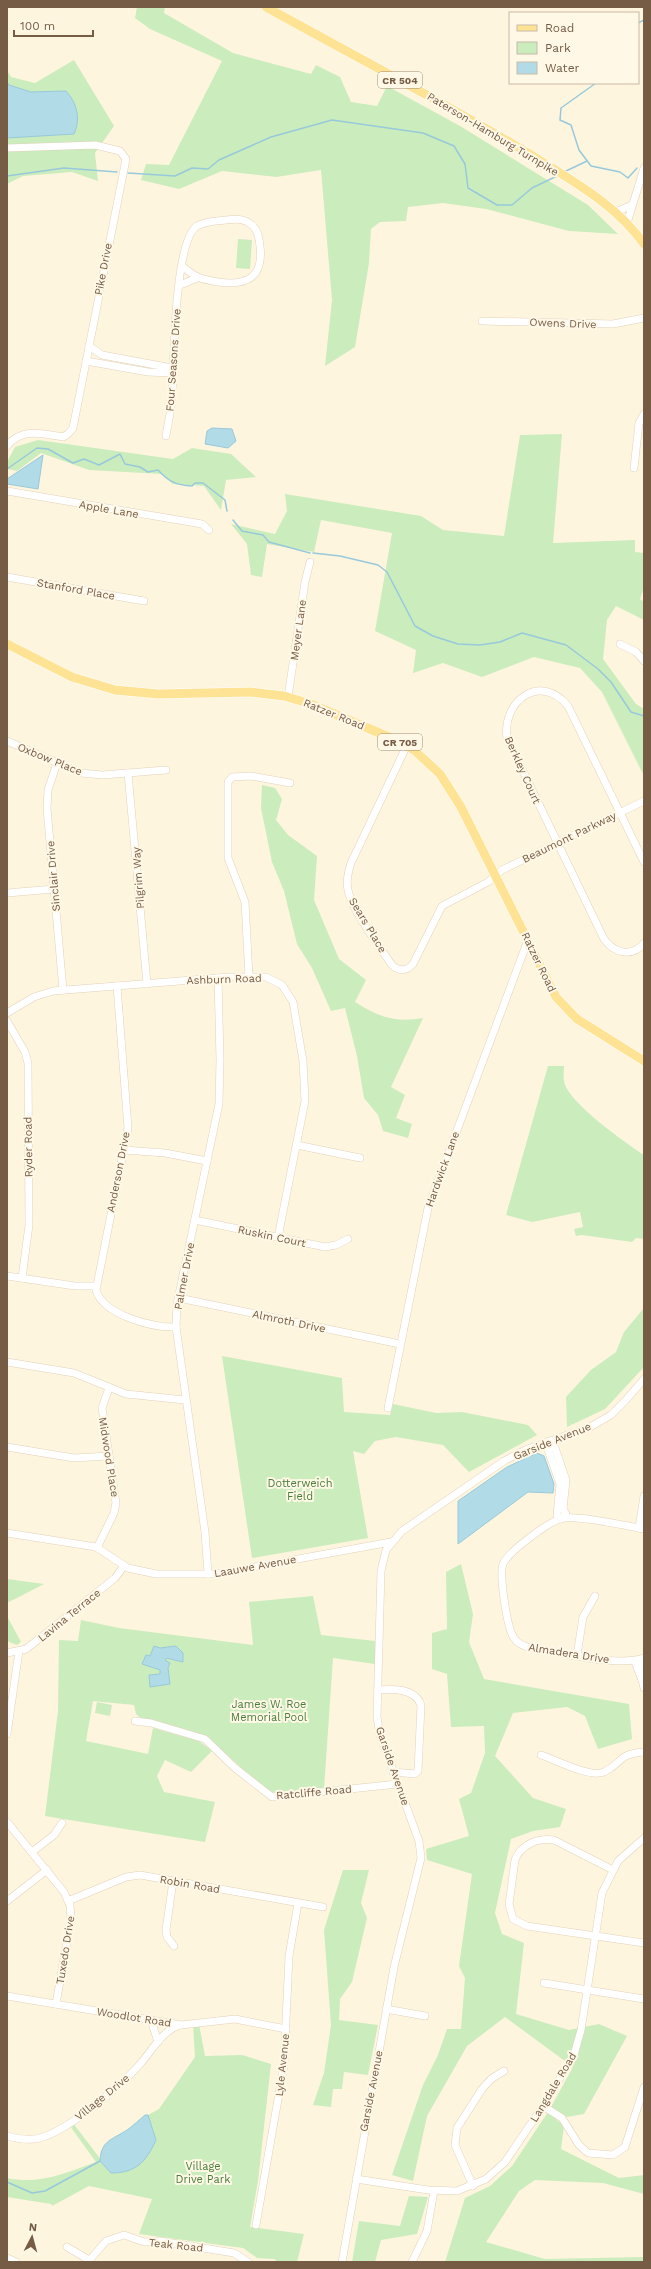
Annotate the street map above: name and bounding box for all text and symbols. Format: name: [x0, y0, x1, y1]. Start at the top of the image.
scale bar: [14, 12, 93, 38]
legend: [509, 12, 639, 84]
text: 100 m: [20, 19, 55, 33]
text: Road: [545, 21, 574, 35]
text: Park: [545, 41, 571, 55]
text: Water: [545, 61, 580, 75]
road number: CR 504: [378, 72, 422, 88]
street label: Paterson-Hamburg Turnpike: [425, 90, 561, 179]
street label: Pike Drive: [92, 242, 115, 296]
street label: Four Seasons Drive: [163, 308, 184, 412]
street label: Owens Drive: [529, 316, 597, 331]
street label: Apple Lane: [78, 498, 140, 521]
street label: Stanford Place: [36, 576, 116, 603]
street label: Meyer Lane: [288, 599, 309, 661]
street label: Ratzer Road: [301, 696, 366, 733]
road number: CR 705: [378, 734, 422, 750]
street label: Berkley Court: [502, 734, 543, 806]
street label: Oxbow Place: [16, 741, 84, 778]
street label: Beaumont Parkway: [520, 809, 619, 866]
street label: Sinclair Drive: [44, 840, 63, 912]
street label: Pilgrim Way: [130, 846, 147, 909]
street label: Sears Place: [346, 895, 389, 955]
street label: Ratzer Road: [518, 930, 559, 994]
street label: Ashburn Road: [186, 972, 262, 987]
street label: Ryder Road: [21, 1117, 36, 1177]
street label: Hardwick Lane: [423, 1130, 462, 1209]
street label: Anderson Drive: [104, 1131, 133, 1214]
street label: Ruskin Court: [237, 1223, 307, 1250]
street label: Palmer Drive: [172, 1241, 197, 1311]
street label: Almroth Drive: [251, 1307, 327, 1336]
street label: Midwood Place: [96, 1416, 121, 1498]
street label: Garside Avenue: [511, 1420, 593, 1463]
park label: Dotterweich Field: [267, 1477, 333, 1503]
street label: Laauwe Avenue: [213, 1553, 297, 1580]
street label: Lavina Terrace: [35, 1586, 103, 1645]
street label: Almadera Drive: [527, 1641, 610, 1666]
park label: James W. Roe Memorial Pool: [231, 1698, 308, 1724]
street label: Garside Avenue: [373, 1725, 412, 1807]
street label: Ratcliffe Road: [276, 1783, 352, 1802]
street label: Robin Road: [159, 1873, 221, 1896]
street label: Tuxedo Drive: [54, 1915, 77, 1985]
street label: Woodlot Road: [96, 2005, 172, 2030]
street label: Lyle Avenue: [273, 2033, 292, 2097]
street label: Garside Avenue: [357, 2049, 386, 2133]
street label: Langdale Road: [528, 2050, 579, 2124]
street label: Village Drive: [72, 2071, 132, 2123]
park label: Village Drive Park: [176, 2160, 230, 2186]
north arrow: [12, 2217, 52, 2257]
text: N: [28, 2221, 38, 2234]
street label: Teak Road: [148, 2236, 204, 2255]

